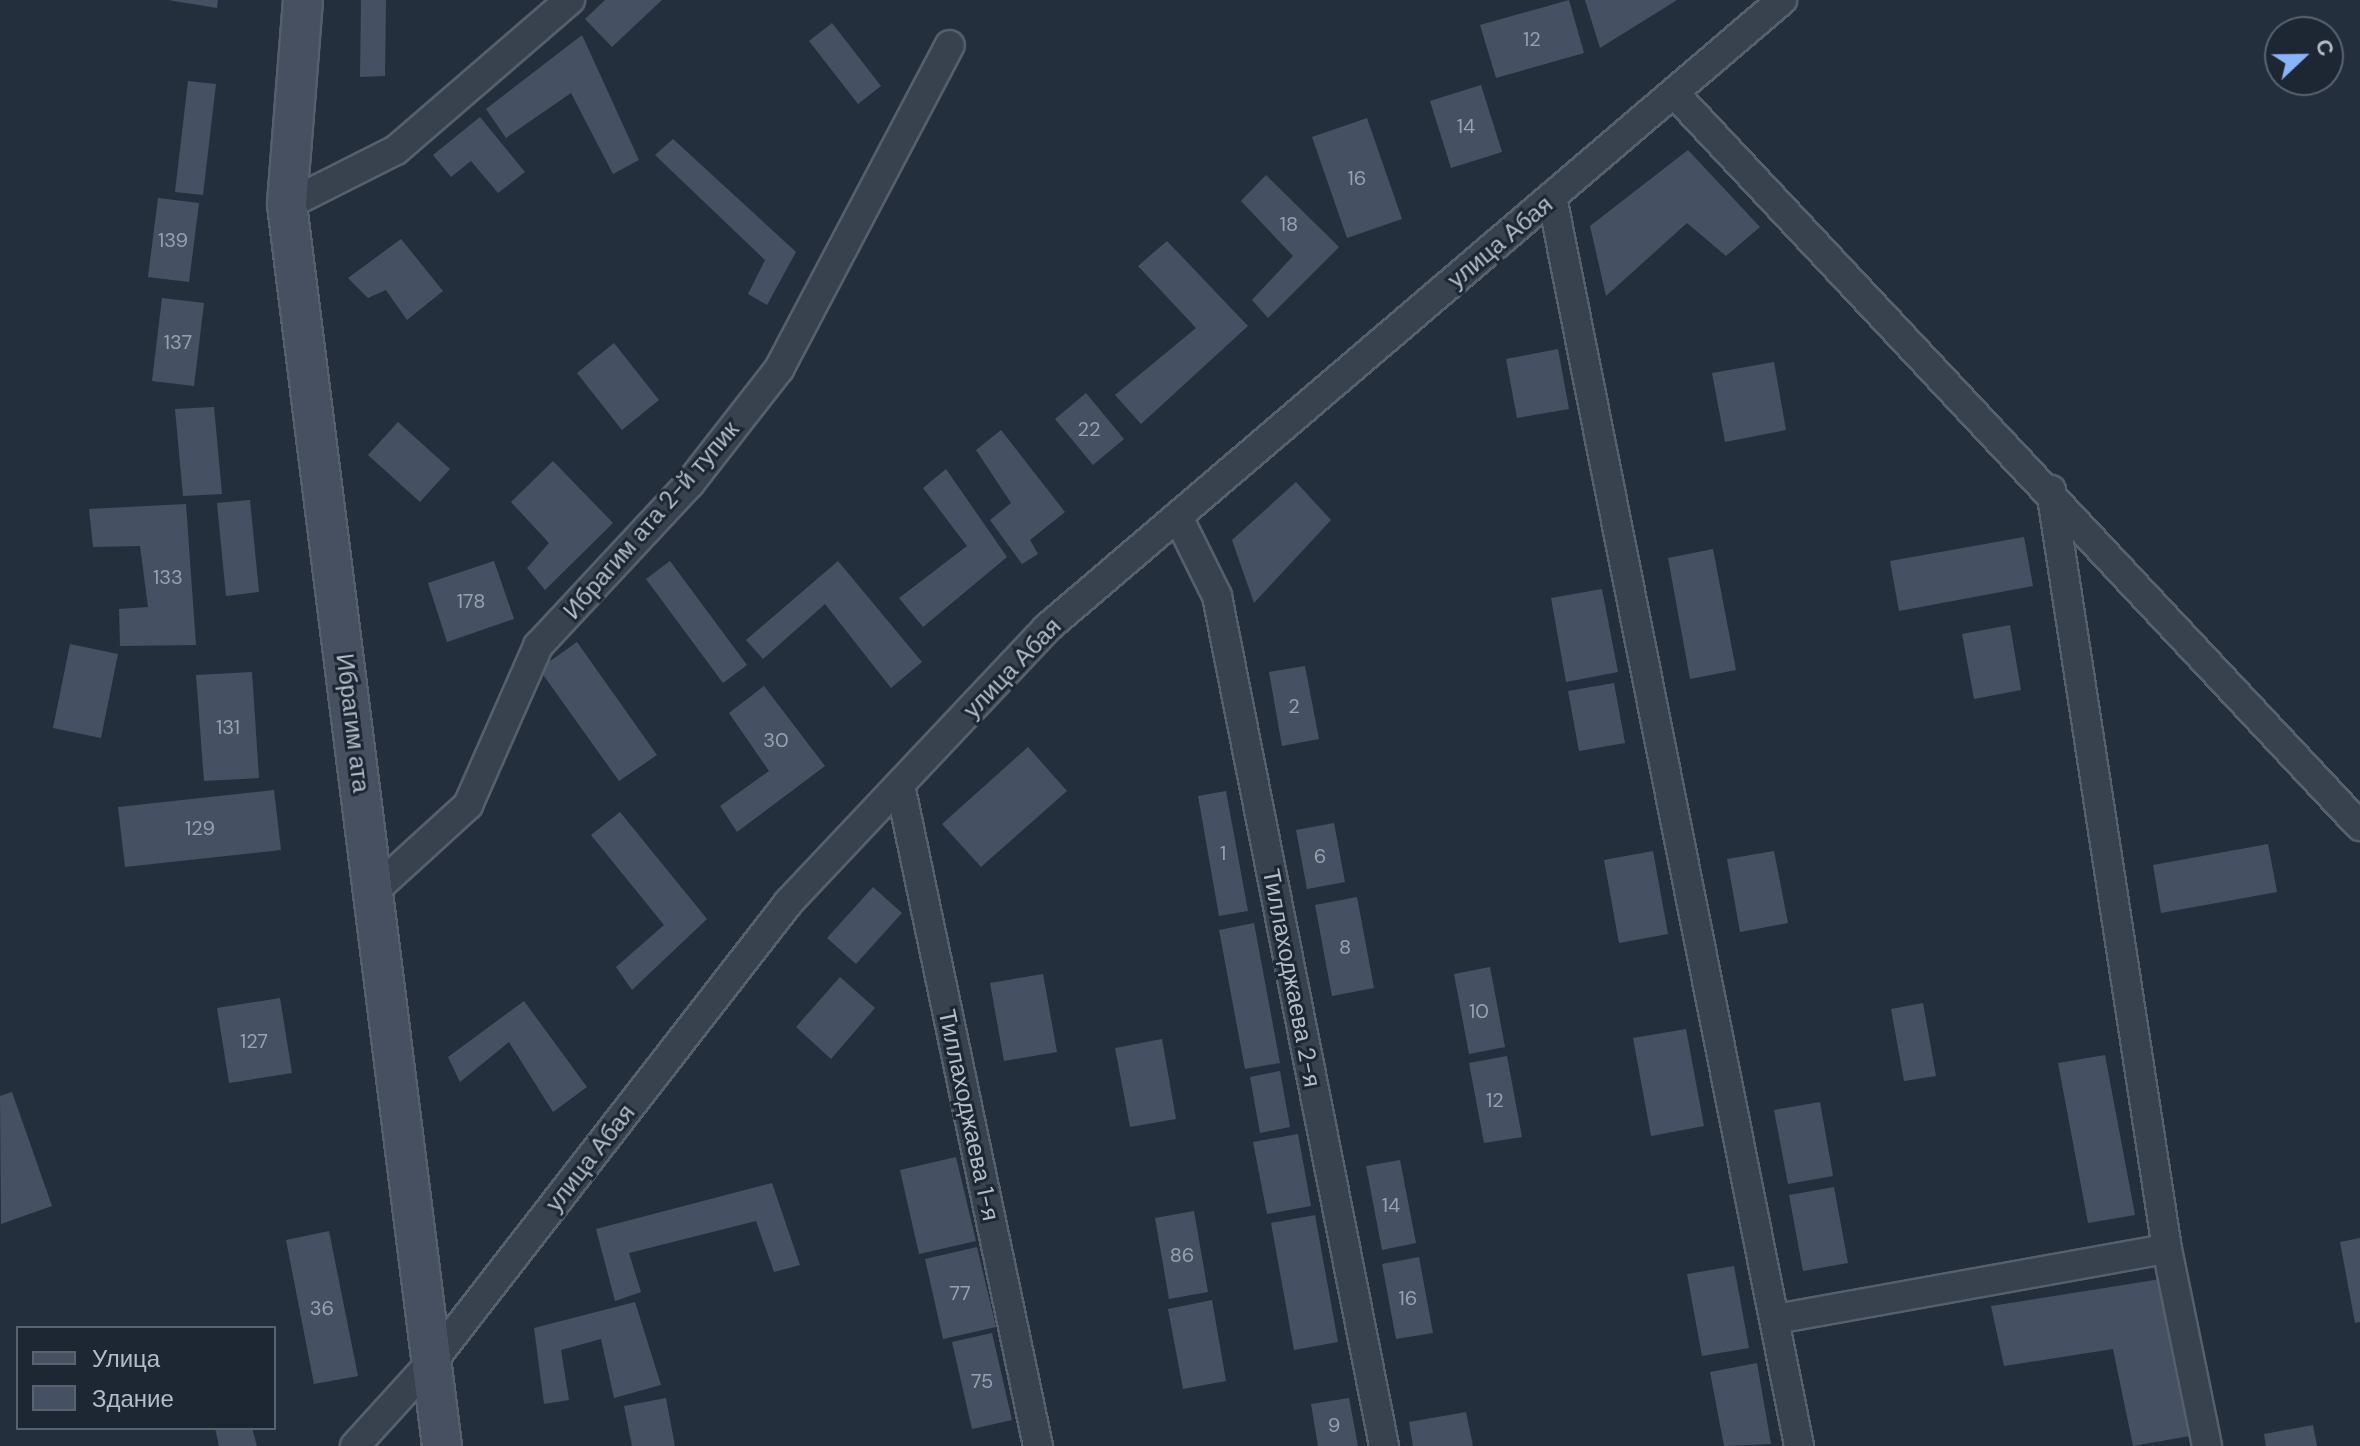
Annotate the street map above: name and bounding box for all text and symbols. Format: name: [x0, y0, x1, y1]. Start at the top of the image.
north arrow: [2264, 16, 2344, 96]
house number: 12: [1523, 27, 1541, 51]
text: С: [2308, 35, 2341, 60]
house number: 14: [1457, 114, 1475, 138]
house number: 16: [1348, 166, 1366, 190]
street label: улица Абая: [1442, 190, 1558, 294]
house number: 18: [1280, 212, 1298, 236]
house number: 139: [158, 228, 188, 252]
house number: 137: [164, 330, 192, 354]
street label: Ибрагим ата 2-й тупик: [557, 415, 745, 625]
house number: 22: [1077, 417, 1101, 441]
house number: 133: [153, 565, 183, 589]
house number: 178: [457, 589, 485, 613]
street label: улица Абая: [957, 612, 1067, 724]
street label: Ибрагим ата: [330, 652, 376, 794]
house number: 2: [1288, 694, 1300, 718]
house number: 131: [216, 715, 240, 739]
house number: 30: [763, 728, 789, 752]
house number: 129: [185, 816, 215, 840]
house number: 1: [1220, 841, 1226, 865]
house number: 6: [1314, 844, 1326, 868]
street label: Тиллаходжаева 2-я: [1257, 866, 1327, 1090]
house number: 8: [1339, 935, 1351, 959]
house number: 10: [1469, 999, 1489, 1023]
street label: Тиллаходжаева 1-я: [933, 1007, 1005, 1223]
house number: 127: [240, 1029, 268, 1053]
house number: 12: [1486, 1088, 1504, 1112]
street label: улица Абая: [539, 1099, 641, 1217]
house number: 14: [1382, 1193, 1400, 1217]
house number: 86: [1170, 1243, 1194, 1267]
house number: 77: [949, 1281, 971, 1305]
house number: 16: [1399, 1286, 1417, 1310]
house number: 36: [310, 1296, 334, 1320]
legend: [16, 1326, 276, 1430]
text: Улица: [92, 1343, 160, 1374]
house number: 75: [971, 1369, 993, 1393]
text: Здание: [92, 1383, 174, 1414]
house number: 9: [1328, 1413, 1340, 1437]

